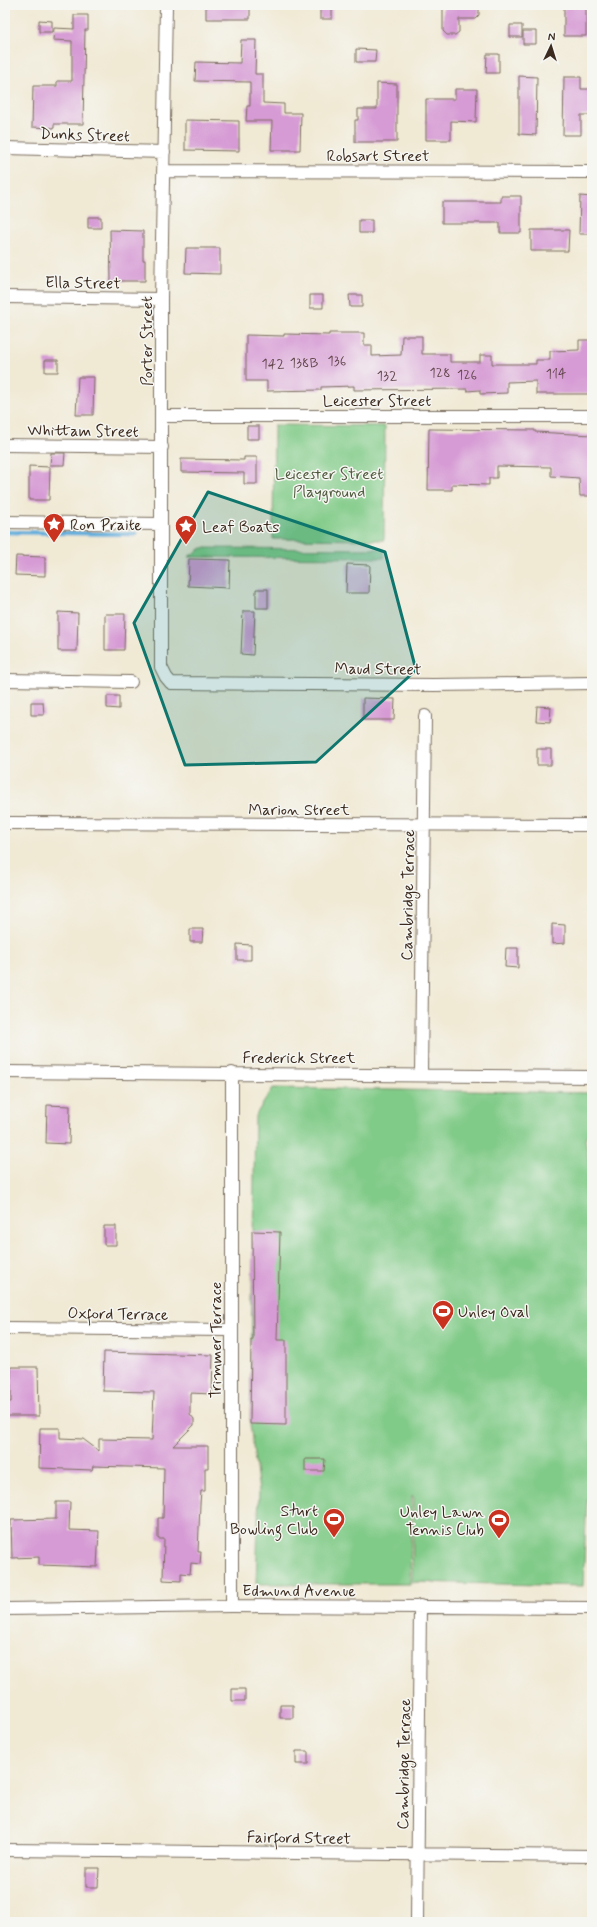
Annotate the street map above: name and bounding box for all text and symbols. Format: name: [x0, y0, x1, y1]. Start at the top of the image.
north arrow: [531, 26, 571, 66]
text: N: [547, 30, 556, 44]
street label: Dunks Street: [40, 123, 130, 148]
street label: Robsart Street: [326, 146, 430, 167]
street label: Ella Street: [45, 272, 122, 295]
street label: Porter Street: [137, 296, 158, 386]
house number: 136: [328, 352, 346, 370]
house number: 138B: [290, 354, 318, 372]
house number: 142: [261, 355, 285, 373]
house number: 128: [429, 364, 451, 382]
house number: 114: [546, 365, 566, 383]
house number: 126: [457, 366, 477, 384]
house number: 132: [377, 367, 397, 385]
street label: Leicester Street: [323, 391, 431, 412]
street label: Whittam Street: [27, 420, 139, 443]
park label: Leicester Street Playground: [275, 464, 383, 503]
place icon: Ron Praite: [41, 511, 67, 544]
place icon: Leaf Boats: [173, 513, 199, 546]
place label: Ron Praite: [70, 515, 142, 536]
place label: Leaf Boats: [202, 517, 279, 538]
street label: Maud Street: [334, 658, 422, 681]
street label: Marion Street: [248, 800, 350, 821]
street label: Cambridge Terrace: [397, 829, 421, 961]
street label: Frederick Street: [243, 1048, 356, 1069]
street label: Trimmer Terrace: [206, 1282, 227, 1398]
sports icon: Unley Oval: [430, 1298, 456, 1331]
place label: Unley Oval: [458, 1302, 529, 1323]
street label: Oxford Terrace: [67, 1303, 169, 1328]
place label: Sturt Bowling Club: [230, 1501, 318, 1541]
place label: Unley Lawn Tennis Club: [400, 1502, 484, 1541]
sports icon: Sturt Bowling Club: [321, 1506, 347, 1539]
sports icon: Unley Lawn Tennis Club: [486, 1507, 512, 1540]
street label: Edmund Avenue: [242, 1581, 356, 1602]
street label: Cambridge Terrace: [393, 1698, 417, 1830]
street label: Fairford Street: [247, 1827, 352, 1852]

